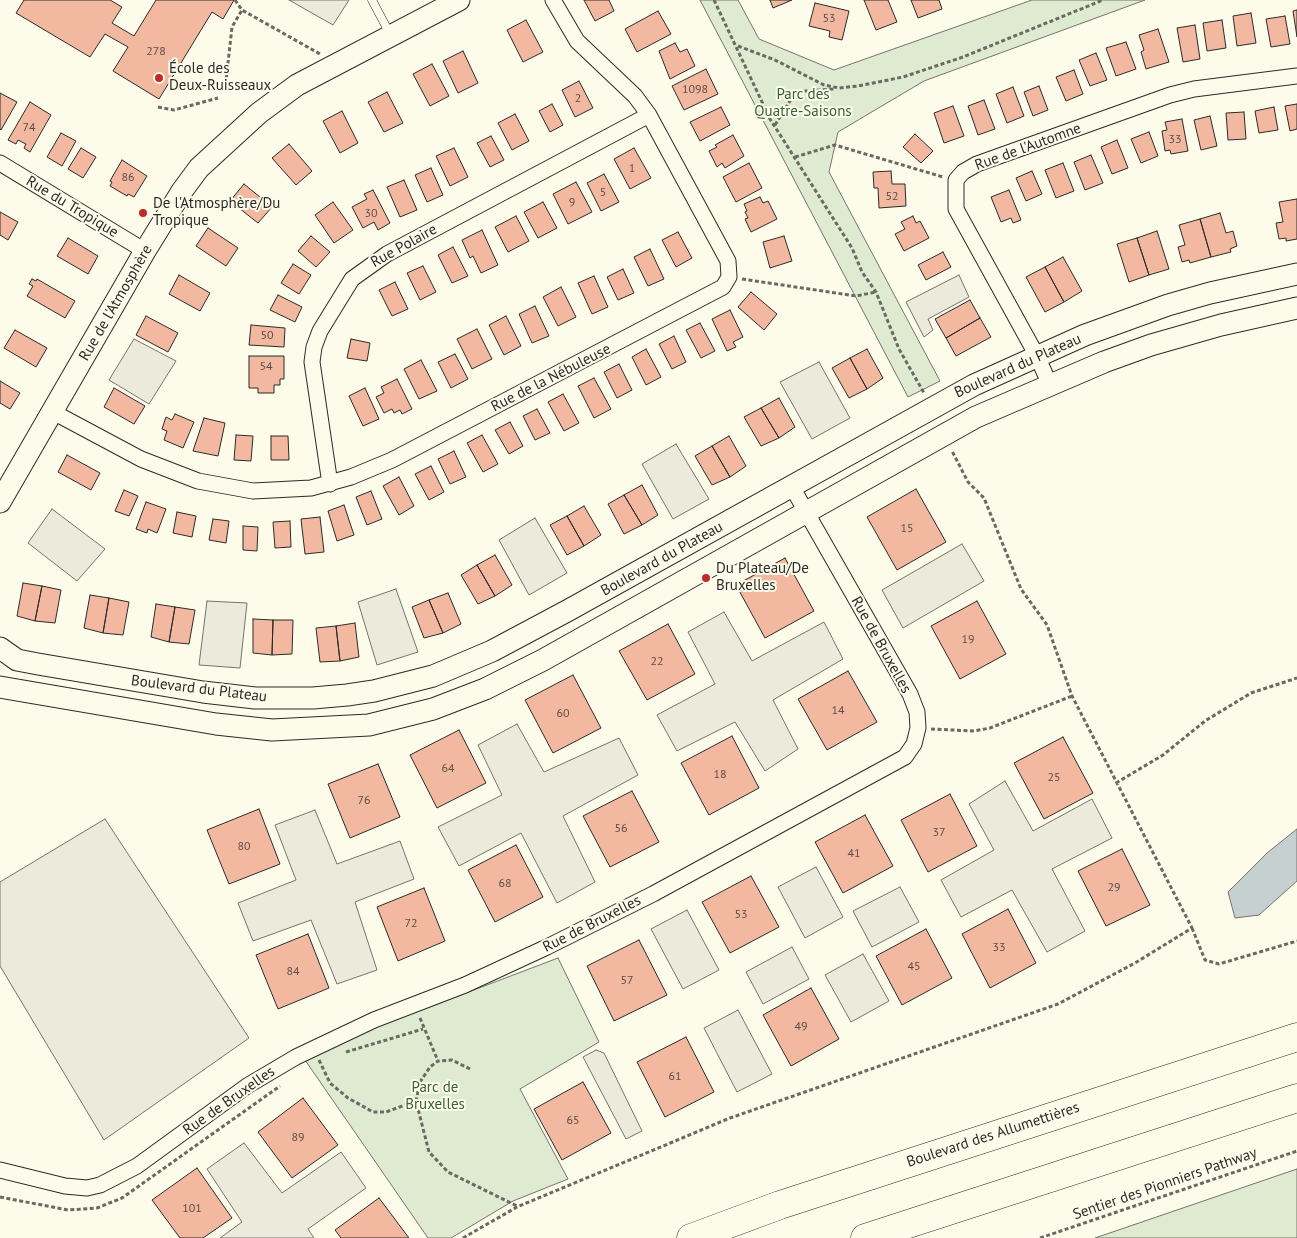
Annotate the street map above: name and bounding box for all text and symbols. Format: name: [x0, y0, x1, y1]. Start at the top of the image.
house number: 53: [822, 12, 836, 26]
house number: 278: [146, 45, 166, 59]
place label: École des Deux-Ruisseaux: [169, 60, 271, 95]
marker: École des Deux-Ruisseaux: [153, 72, 165, 84]
house number: 1098: [682, 83, 708, 97]
park label: Parc des Quatre-Saisons: [754, 86, 852, 121]
house number: 2: [575, 92, 581, 106]
street label: Rue de l'Automne: [972, 119, 1084, 175]
house number: 74: [22, 121, 36, 135]
house number: 33: [1168, 133, 1182, 147]
house number: 1: [629, 162, 635, 176]
house number: 86: [121, 171, 135, 185]
street label: Rue du Tropique: [23, 172, 121, 242]
house number: 5: [600, 186, 606, 200]
house number: 52: [885, 190, 899, 204]
place label: De l'Atmosphère/Du Tropique: [153, 195, 280, 230]
house number: 9: [569, 196, 575, 210]
marker: De l'Atmosphère/Du Tropique: [137, 207, 149, 219]
house number: 30: [364, 207, 378, 221]
street label: Rue Polaire: [368, 220, 440, 272]
street label: Rue de l'Atmosphère: [75, 242, 157, 364]
house number: 50: [260, 329, 274, 343]
street label: Boulevard du Plateau: [952, 330, 1084, 402]
street label: Rue de la Nébuleuse: [488, 340, 614, 416]
house number: 54: [259, 360, 273, 374]
street label: Boulevard du Plateau: [598, 518, 726, 600]
house number: 15: [900, 522, 914, 536]
place label: Du Plateau/De Bruxelles: [716, 560, 809, 595]
marker: Du Plateau/De Bruxelles: [700, 572, 712, 584]
street label: Rue de Bruxelles: [847, 593, 915, 697]
house number: 19: [961, 633, 975, 647]
house number: 22: [650, 655, 664, 669]
street label: Boulevard du Plateau: [130, 672, 268, 706]
house number: 14: [831, 704, 845, 718]
house number: 60: [556, 707, 570, 721]
house number: 64: [441, 762, 455, 776]
house number: 18: [713, 768, 727, 782]
house number: 25: [1047, 771, 1061, 785]
house number: 76: [357, 794, 371, 808]
house number: 56: [614, 822, 628, 836]
house number: 37: [932, 826, 946, 840]
house number: 80: [237, 840, 251, 854]
house number: 41: [847, 847, 861, 861]
house number: 68: [498, 877, 512, 891]
house number: 29: [1107, 881, 1121, 895]
street label: Rue de Bruxelles: [540, 892, 644, 956]
house number: 53: [734, 908, 748, 922]
house number: 72: [404, 917, 418, 931]
house number: 33: [992, 941, 1006, 955]
house number: 45: [907, 960, 921, 974]
house number: 84: [286, 965, 300, 979]
house number: 57: [620, 974, 634, 988]
house number: 49: [794, 1020, 808, 1034]
street label: Rue de Bruxelles: [180, 1063, 278, 1139]
house number: 61: [668, 1070, 682, 1084]
park label: Parc de Bruxelles: [405, 1079, 465, 1114]
street label: Boulevard des Allumettières: [904, 1099, 1082, 1171]
house number: 65: [566, 1114, 580, 1128]
house number: 89: [291, 1131, 305, 1145]
street label: Sentier des Pionniers Pathway: [1071, 1144, 1259, 1224]
house number: 101: [182, 1202, 202, 1216]

